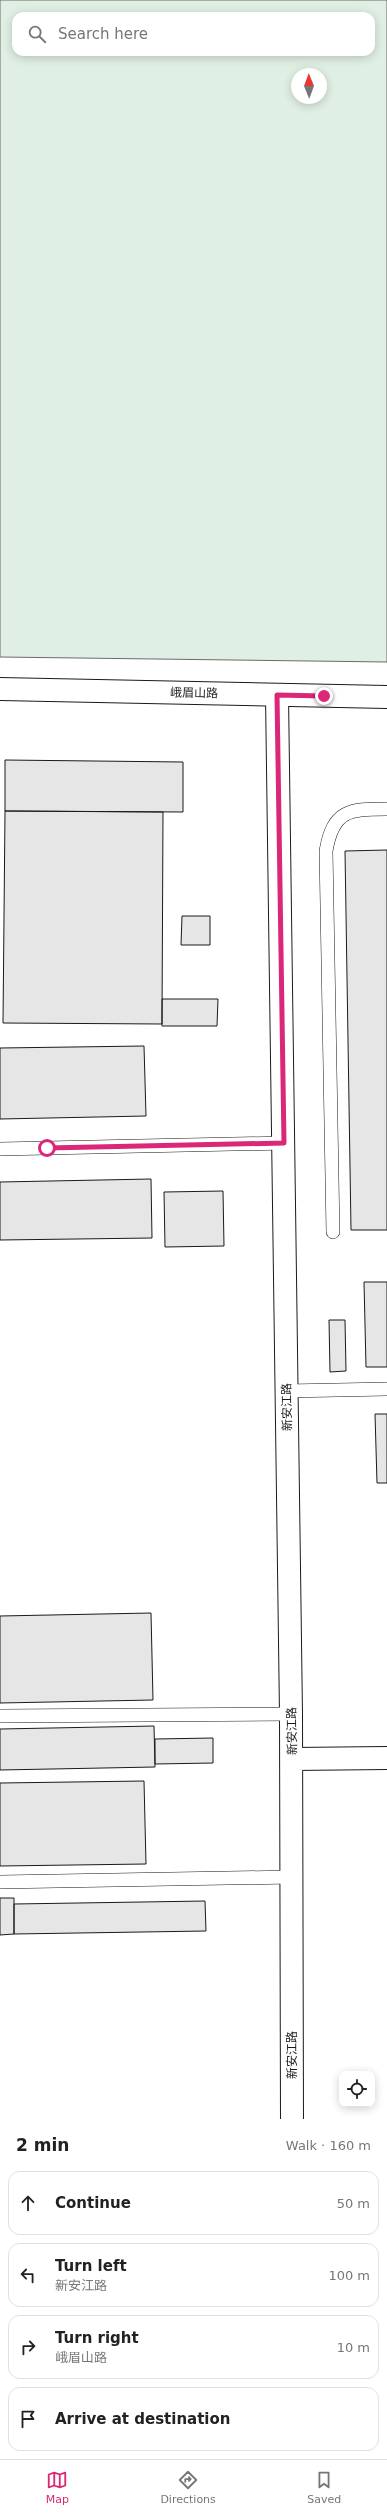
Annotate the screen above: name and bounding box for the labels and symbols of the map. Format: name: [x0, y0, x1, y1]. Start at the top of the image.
north arrow: [291, 68, 327, 104]
street label: 峨眉山路: [170, 686, 218, 700]
route end: [315, 687, 333, 705]
route start: [38, 1139, 56, 1157]
street label: 新安江路: [280, 1383, 294, 1431]
street label: 新安江路: [285, 1707, 299, 1755]
street label: 新安江路: [285, 2031, 299, 2079]

